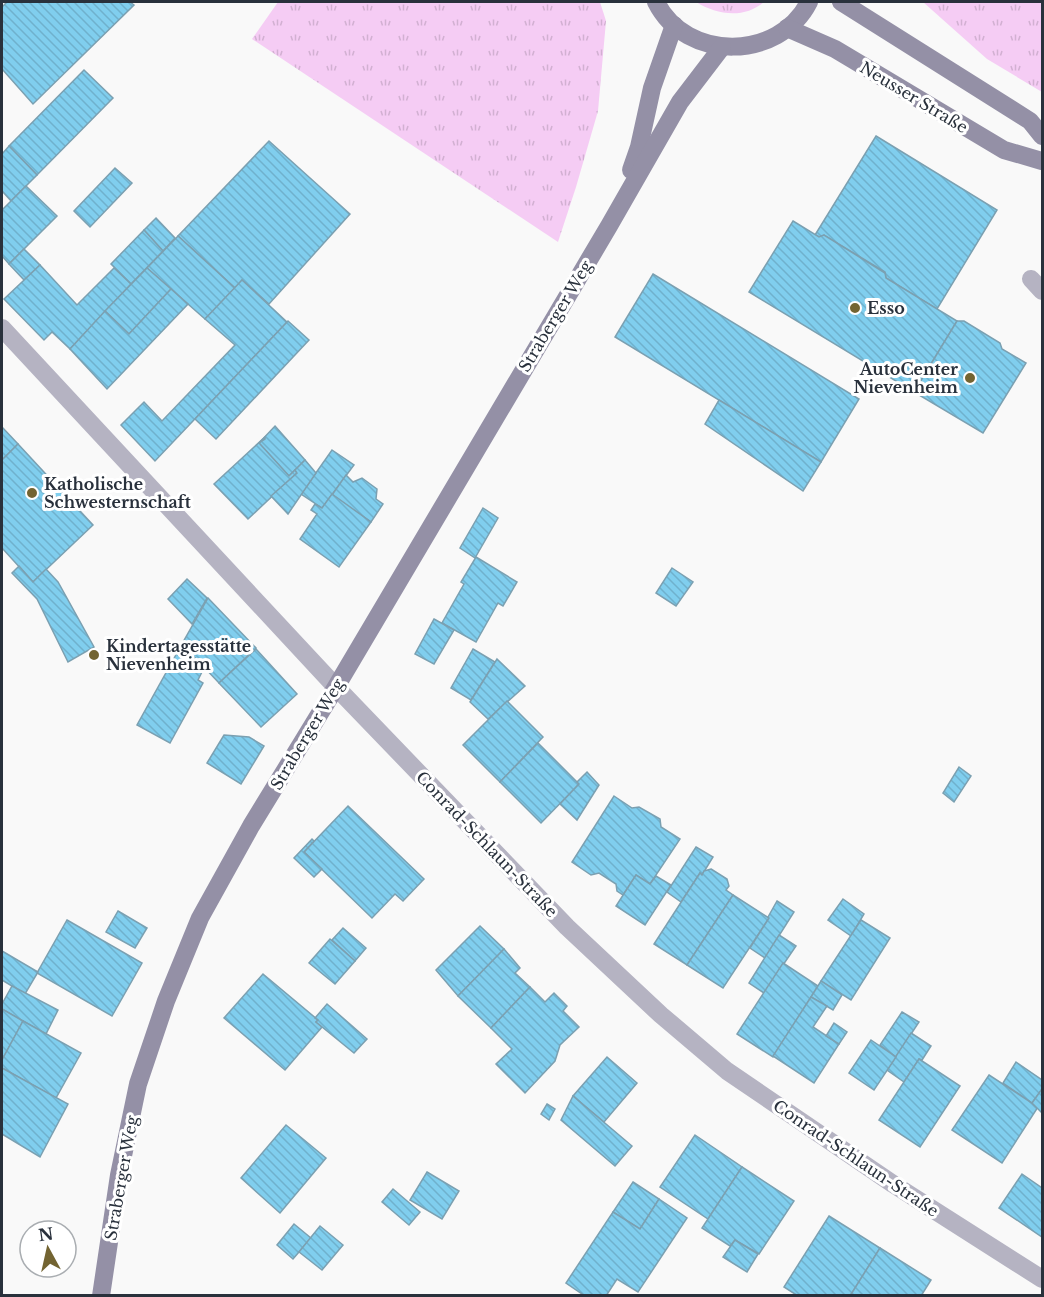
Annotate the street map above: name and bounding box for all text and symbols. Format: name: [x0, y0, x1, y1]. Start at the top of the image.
street label: Neusser Straße: [856, 57, 972, 137]
street label: Straberger Weg: [514, 256, 596, 375]
place label: Esso: [867, 298, 905, 318]
marker: Esso: [848, 301, 862, 315]
place label: AutoCenter Nievenheim: [853, 359, 958, 397]
marker: AutoCenter Nievenheim: [963, 371, 977, 385]
place label: Katholische Schwesternschaft: [44, 474, 192, 512]
marker: Katholische Schwesternschaft: [25, 486, 39, 500]
place label: Kindertagesstätte Nievenheim: [106, 636, 251, 674]
marker: Kindertagesstätte Nievenheim: [87, 648, 101, 662]
street label: Straberger Weg: [266, 674, 348, 793]
street label: Conrad-Schlaun-Straße: [412, 767, 562, 921]
street label: Conrad-Schlaun-Straße: [770, 1095, 942, 1221]
street label: Straberger Weg: [100, 1114, 142, 1242]
north arrow: [18, 1219, 78, 1279]
text: N: [37, 1223, 55, 1245]

